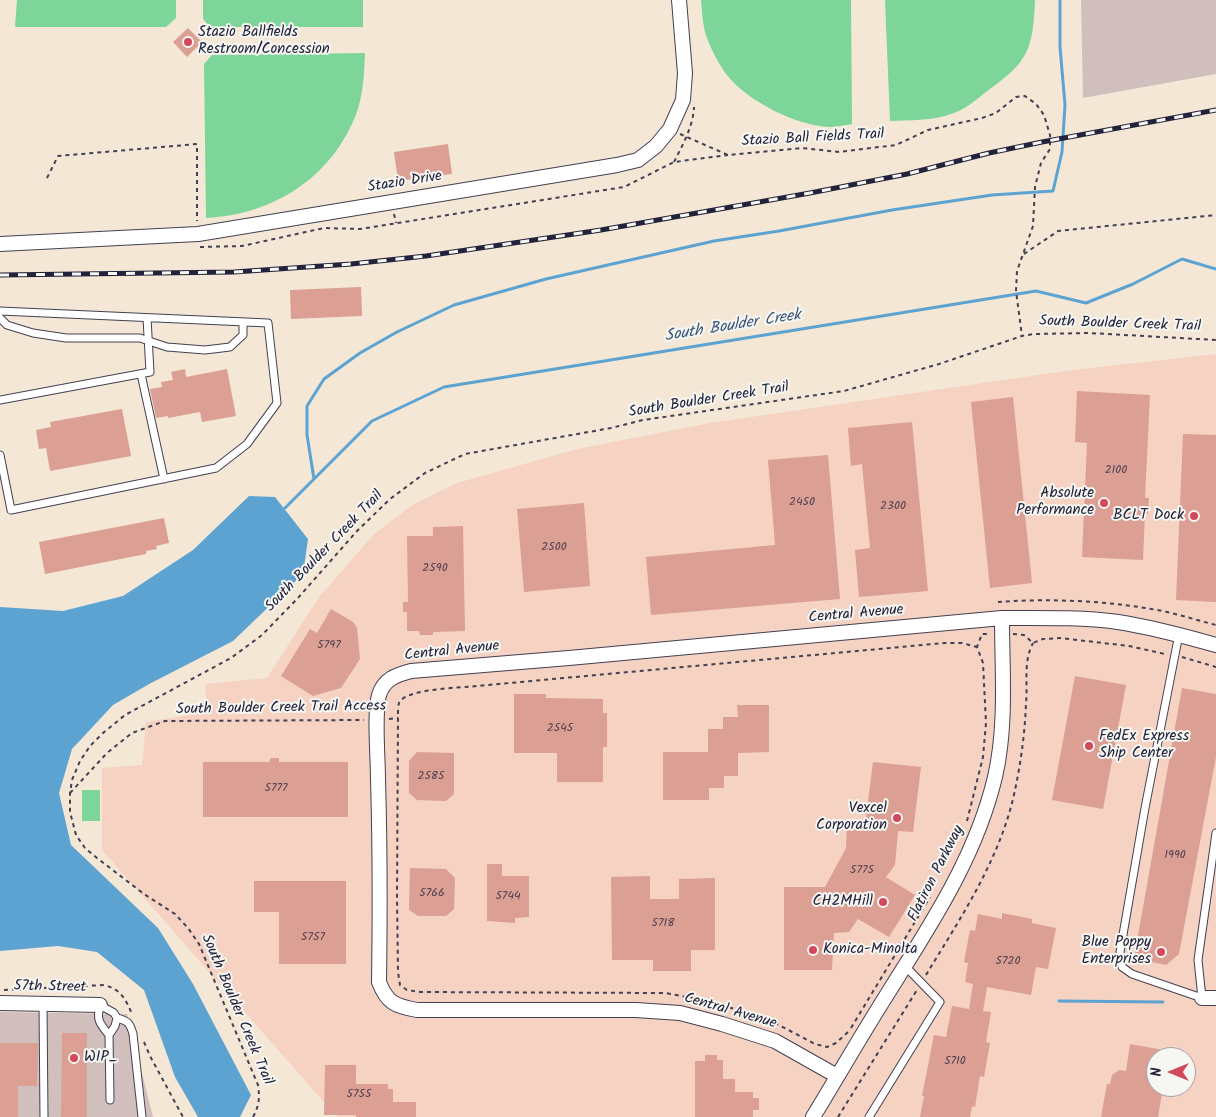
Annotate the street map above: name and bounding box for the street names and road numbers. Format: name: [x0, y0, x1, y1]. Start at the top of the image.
street label: Stazio Ball Fields Trail: [741, 126, 885, 152]
street label: Stazio Drive: [367, 168, 443, 198]
street label: South Boulder Creek Trail: [1039, 313, 1201, 337]
street label: South Boulder Creek Trail: [628, 379, 790, 423]
street label: South Boulder Creek Trail: [262, 487, 388, 617]
street label: Central Avenue: [808, 602, 904, 628]
street label: Central Avenue: [404, 638, 500, 666]
street label: South Boulder Creek Trail Access: [176, 698, 386, 720]
street label: Flatiron Parkway: [905, 823, 969, 925]
street label: South Boulder Creek Trail: [196, 932, 276, 1088]
street label: 57th Street: [13, 978, 87, 998]
street label: Central Avenue: [682, 990, 778, 1034]

